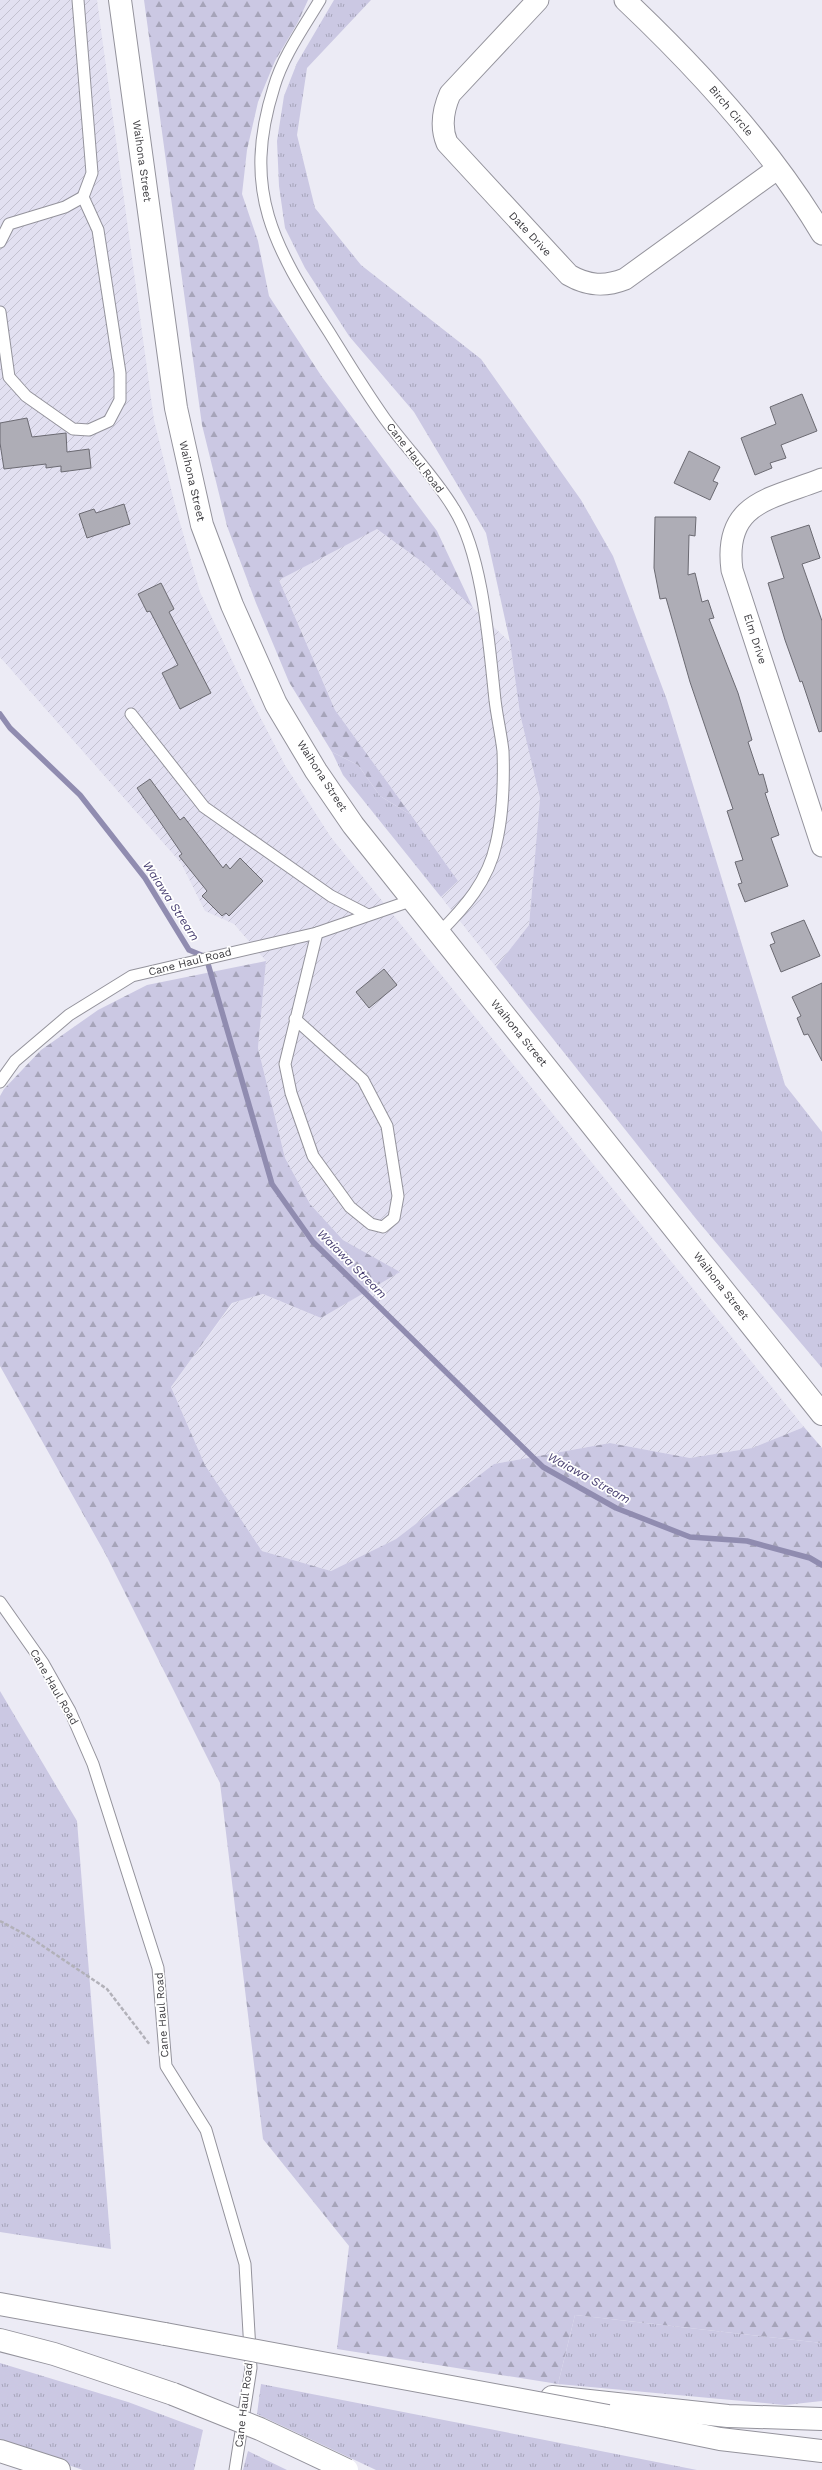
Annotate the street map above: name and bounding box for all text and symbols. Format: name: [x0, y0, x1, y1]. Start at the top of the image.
street label: Birch Circle: [706, 83, 756, 139]
street label: Waihona Street: [130, 119, 154, 203]
street label: Date Drive: [506, 209, 554, 259]
street label: Cane Haul Road: [384, 420, 446, 496]
street label: Waihona Street: [176, 439, 208, 523]
street label: Elm Drive: [741, 612, 769, 666]
street label: Waihona Street: [294, 738, 350, 814]
water label: Waiawa Stream: [140, 859, 202, 943]
street label: Cane Haul Road: [147, 945, 233, 979]
street label: Waihona Street: [488, 997, 550, 1069]
water label: Waiawa Stream: [314, 1226, 390, 1302]
street label: Waihona Street: [691, 1250, 752, 1323]
water label: Waiawa Stream: [545, 1450, 633, 1506]
street label: Cane Haul Road: [27, 1647, 81, 1727]
street label: Cane Haul Road: [153, 1972, 171, 2058]
street label: Cane Haul Road: [232, 2362, 256, 2448]

